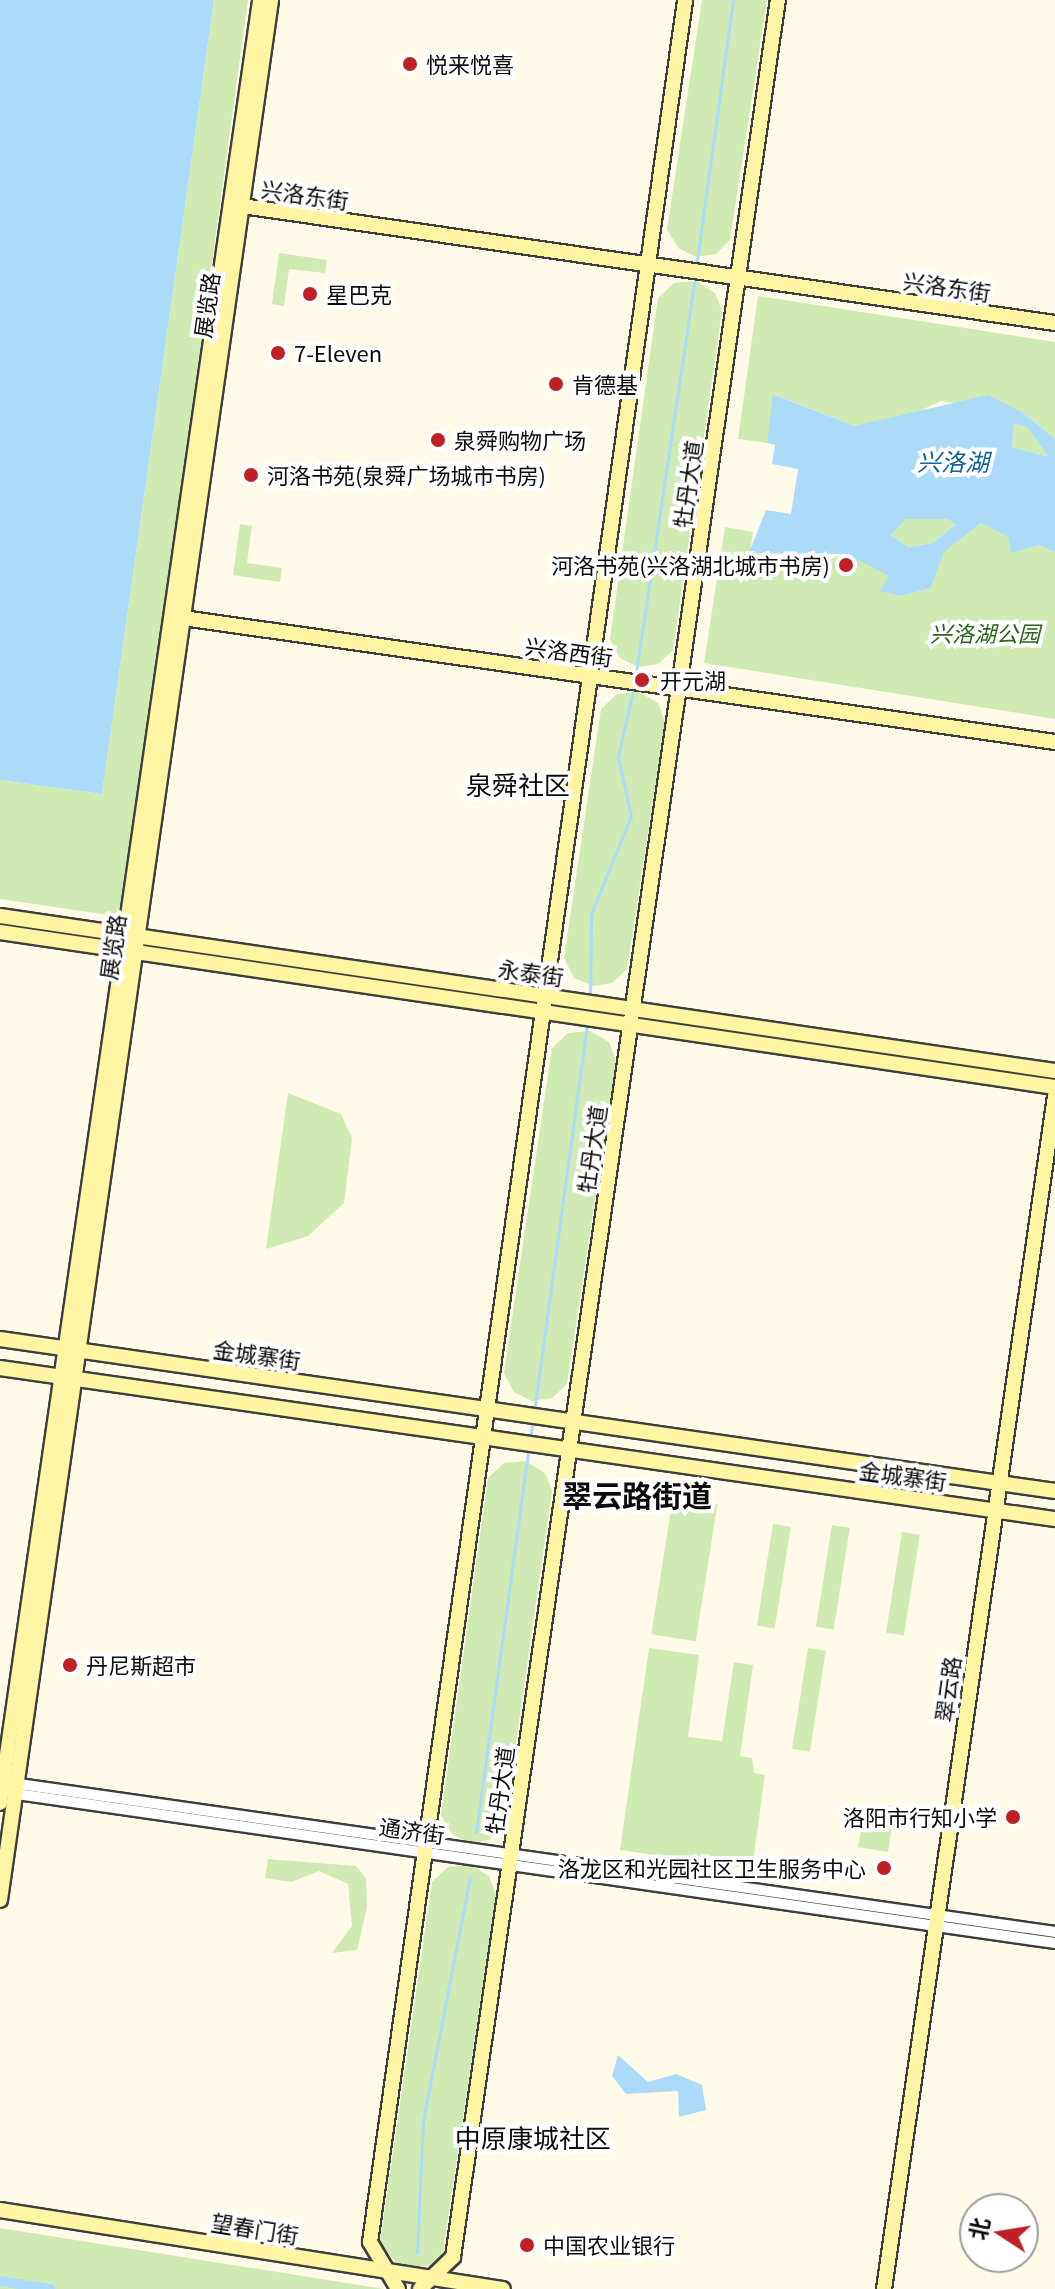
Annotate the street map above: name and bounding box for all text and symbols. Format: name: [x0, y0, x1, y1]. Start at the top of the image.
place label: 悦来悦喜: [426, 51, 514, 77]
marker: 悦来悦喜: [401, 55, 419, 73]
street label: 兴洛东街: [260, 175, 350, 213]
street label: 兴洛东街: [902, 267, 992, 305]
street label: 展览路: [188, 270, 224, 340]
place label: 星巴克: [326, 281, 392, 307]
marker: 星巴克: [301, 285, 319, 303]
place label: 7-Eleven: [294, 340, 382, 366]
marker: 7-Eleven: [269, 344, 287, 362]
place label: 肯德基: [572, 371, 638, 397]
marker: 肯德基: [547, 375, 565, 393]
place label: 泉舜购物广场: [454, 427, 586, 453]
marker: 泉舜购物广场: [429, 431, 447, 449]
street label: 牡丹大道: [668, 439, 706, 529]
water label: 兴洛湖: [917, 447, 989, 475]
place label: 河洛书苑(泉舜广场城市书房): [267, 462, 546, 488]
marker: 河洛书苑(泉舜广场城市书房): [242, 466, 260, 484]
place label: 河洛书苑(兴洛湖北城市书房): [551, 552, 830, 578]
marker: 河洛书苑(兴洛湖北城市书房): [837, 556, 855, 574]
park label: 兴洛湖公园: [930, 620, 1040, 646]
street label: 兴洛西街: [524, 632, 614, 670]
place label: 开元湖: [660, 667, 726, 693]
marker: 开元湖: [631, 669, 653, 691]
district label: 泉舜社区: [466, 768, 570, 800]
street label: 展览路: [94, 912, 130, 982]
street label: 永泰街: [496, 954, 566, 990]
street label: 牡丹大道: [572, 1104, 610, 1194]
street label: 金城寨街: [212, 1335, 302, 1373]
street label: 金城寨街: [858, 1456, 948, 1494]
district label: 翠云路街道: [562, 1476, 712, 1512]
place label: 丹尼斯超市: [86, 1652, 196, 1678]
street label: 翠云路: [929, 1654, 965, 1724]
marker: 丹尼斯超市: [61, 1656, 79, 1674]
street label: 牡丹大道: [480, 1745, 518, 1835]
place label: 洛阳市行知小学: [843, 1804, 997, 1830]
marker: 洛阳市行知小学: [1004, 1808, 1022, 1826]
street label: 通济街: [377, 1812, 447, 1848]
place label: 洛龙区和光园社区卫生服务中心: [558, 1855, 866, 1881]
marker: 洛龙区和光园社区卫生服务中心: [873, 1857, 895, 1879]
district label: 中原康城社区: [455, 2121, 611, 2153]
north arrow: [959, 2193, 1039, 2273]
street label: 望春门街: [209, 2208, 301, 2248]
text: 北: [960, 2214, 995, 2243]
place label: 中国农业银行: [543, 2232, 675, 2258]
marker: 中国农业银行: [518, 2236, 536, 2254]

